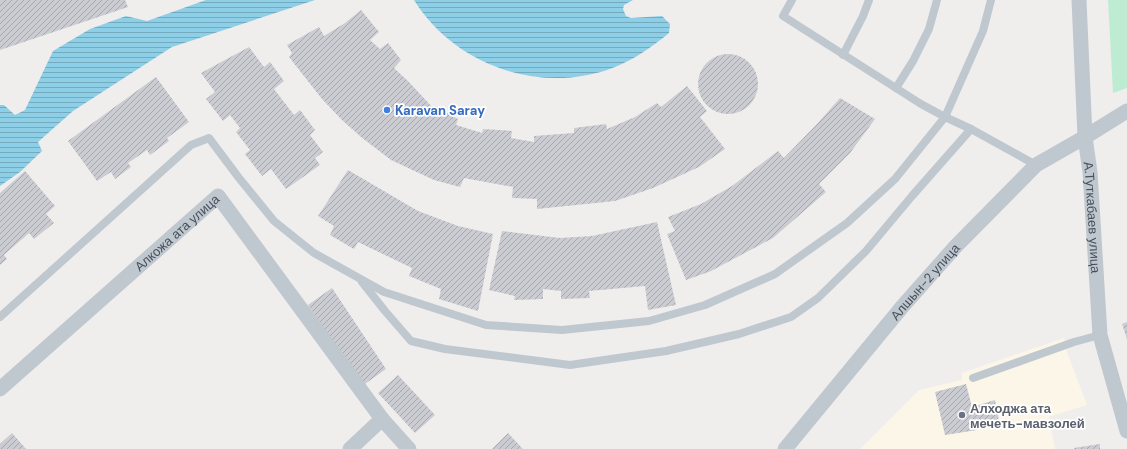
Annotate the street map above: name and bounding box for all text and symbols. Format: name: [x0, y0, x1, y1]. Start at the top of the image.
place label: Karavan Saray: [395, 102, 485, 119]
marker: Karavan Saray: [382, 105, 392, 115]
street label: А.Туткабаев улица: [1080, 160, 1105, 275]
street label: Алкожа ата улица: [131, 190, 223, 275]
street label: Алшын-2 улица: [886, 239, 964, 324]
place label: Алходжа ата мечеть-мавзолей: [970, 400, 1085, 432]
marker: Алходжа ата мечеть-мавзолей: [957, 410, 967, 420]

